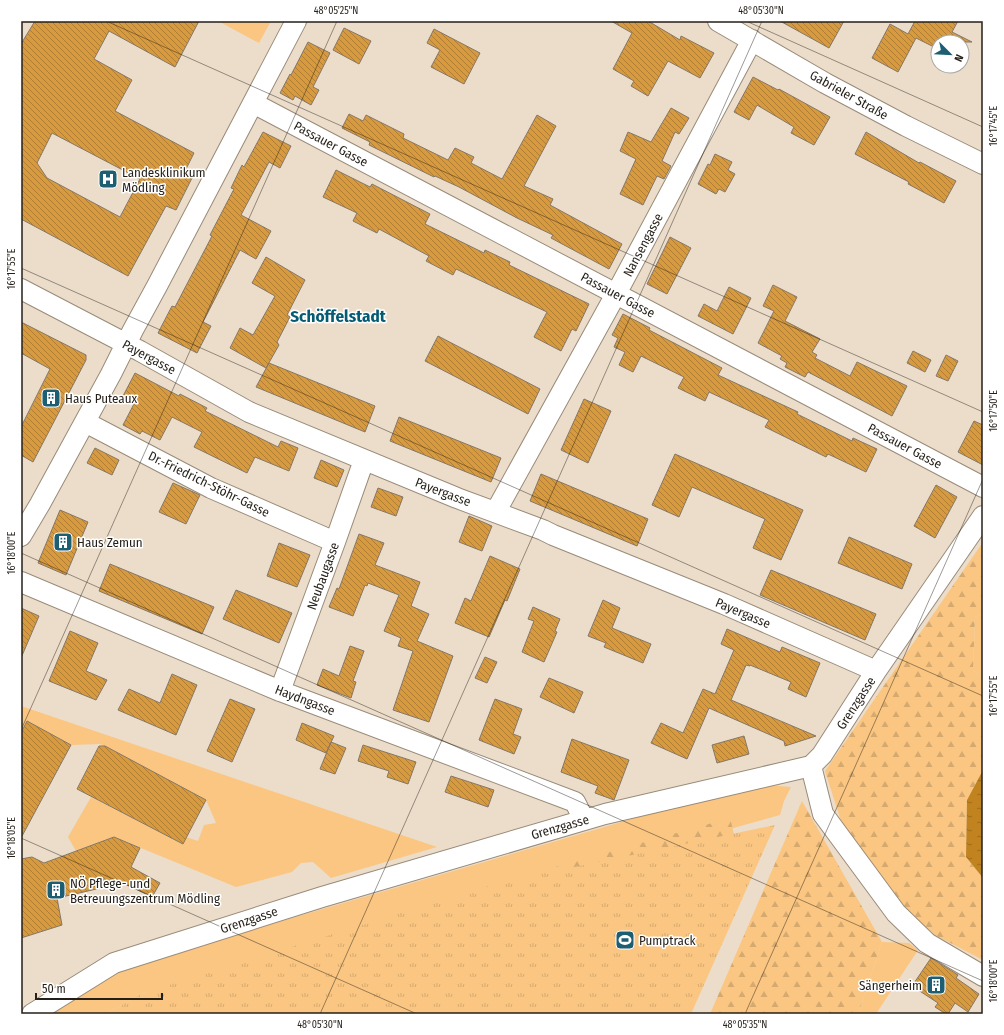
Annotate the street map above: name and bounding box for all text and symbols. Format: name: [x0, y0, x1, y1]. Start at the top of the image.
text: 48°05'25"N: [314, 5, 358, 17]
text: 48°05'30"N: [738, 5, 784, 17]
north arrow: [930, 34, 970, 74]
text: N: [951, 52, 966, 64]
street label: Gabrieler Straße: [807, 67, 891, 123]
text: 16°17'45"E: [988, 105, 1000, 146]
street label: Passauer Gasse: [291, 118, 371, 170]
place label: Landesklinikum Mödling: [122, 165, 206, 195]
hospital icon: Landesklinikum Mödling: [97, 168, 119, 190]
street label: Nansengasse: [620, 211, 666, 279]
text: 16°17'55"E: [6, 248, 18, 289]
street label: Passauer Gasse: [578, 269, 658, 321]
district label: Schöffelstadt: [290, 306, 387, 327]
street label: Payergasse: [120, 337, 178, 377]
building icon: Haus Puteaux: [40, 387, 62, 409]
text: 16°17'50"E: [988, 390, 1000, 432]
place label: Haus Puteaux: [65, 391, 137, 406]
street label: Passauer Gasse: [865, 420, 945, 472]
street label: Dr.-Friedrich-Stöhr-Gasse: [146, 448, 272, 520]
street label: Payergasse: [413, 475, 473, 509]
text: 16°18'00"E: [6, 531, 18, 574]
building icon: Haus Zemun: [52, 531, 74, 553]
place label: Haus Zemun: [77, 535, 143, 550]
street label: Neubaugasse: [304, 540, 342, 612]
street label: Payergasse: [713, 595, 773, 631]
street label: Grenzgasse: [834, 674, 878, 732]
text: 16°17'55"E: [988, 675, 1000, 716]
street label: Haydngasse: [273, 682, 337, 718]
street label: Grenzgasse: [529, 812, 591, 842]
text: 16°18'05"E: [6, 817, 18, 859]
place label: NÖ Pflege- und Betreuungszentrum Mödling: [70, 875, 221, 906]
building icon: NÖ Pflege- und Betreuungszentrum Mödling: [45, 879, 67, 901]
street label: Grenzgasse: [218, 904, 280, 936]
sports icon: Pumptrack: [614, 929, 636, 951]
place label: Pumptrack: [639, 933, 697, 948]
text: 16°18'00"E: [988, 959, 1000, 1002]
building icon: Sängerheim: [925, 974, 947, 996]
scale bar: [36, 975, 162, 1001]
place label: Sängerheim: [859, 978, 922, 993]
text: 50 m: [42, 982, 66, 996]
text: 48°05'30"N: [297, 1019, 343, 1031]
text: 48°05'35"N: [723, 1019, 767, 1031]

